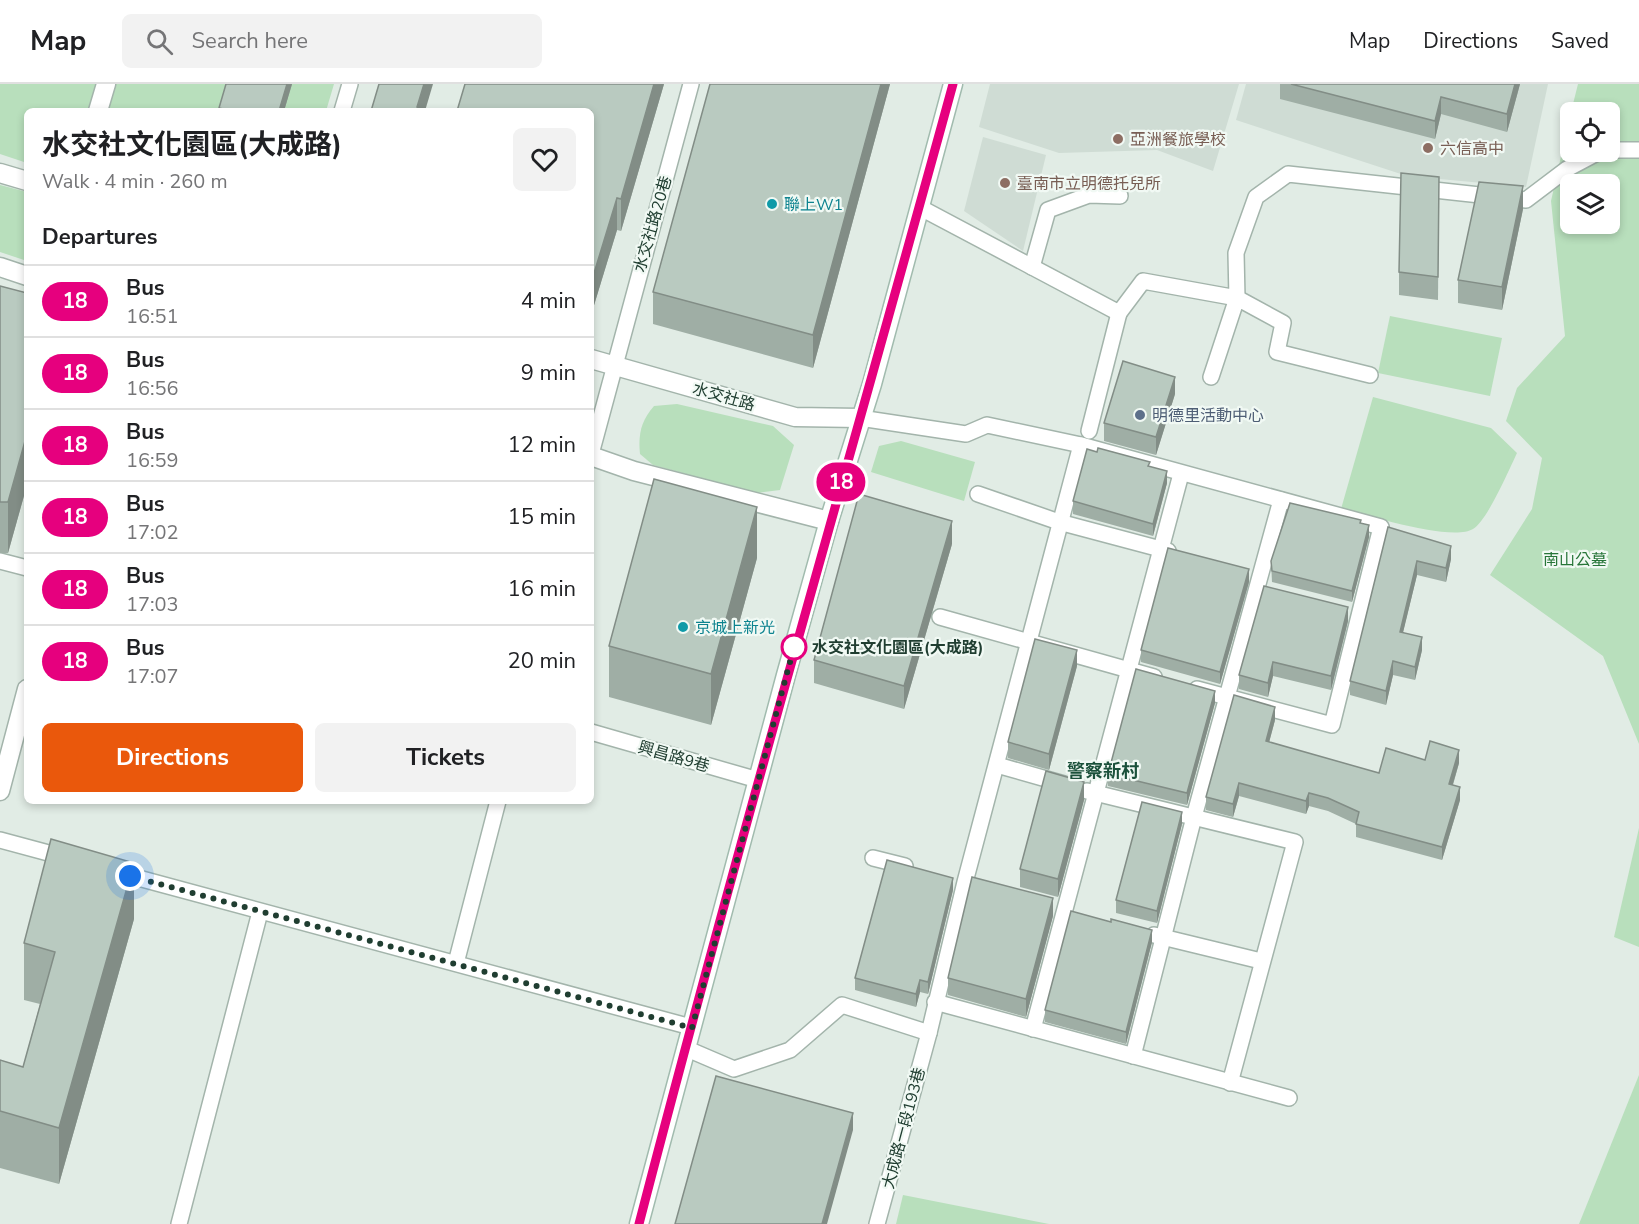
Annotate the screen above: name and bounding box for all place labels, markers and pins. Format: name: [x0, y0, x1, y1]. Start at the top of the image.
place label: 亞洲餐旅學校: [1130, 129, 1226, 151]
marker: 亞洲餐旅學校: [1111, 132, 1125, 146]
place label: 六信高中: [1440, 138, 1504, 160]
marker: 六信高中: [1421, 141, 1435, 155]
place label: 臺南市立明德托兒所: [1017, 173, 1161, 195]
marker: 臺南市立明德托兒所: [998, 176, 1012, 190]
place label: 聯上W1: [784, 194, 843, 216]
marker: 聯上W1: [765, 197, 779, 211]
place label: 明德里活動中心: [1152, 405, 1264, 427]
marker: 明德里活動中心: [1133, 408, 1147, 422]
place label: 京城上新光: [695, 617, 775, 639]
marker: 京城上新光: [676, 620, 690, 634]
marker: 水交社文化園區(大成路): [781, 634, 807, 660]
place label: 水交社文化園區(大成路): [812, 637, 983, 659]

